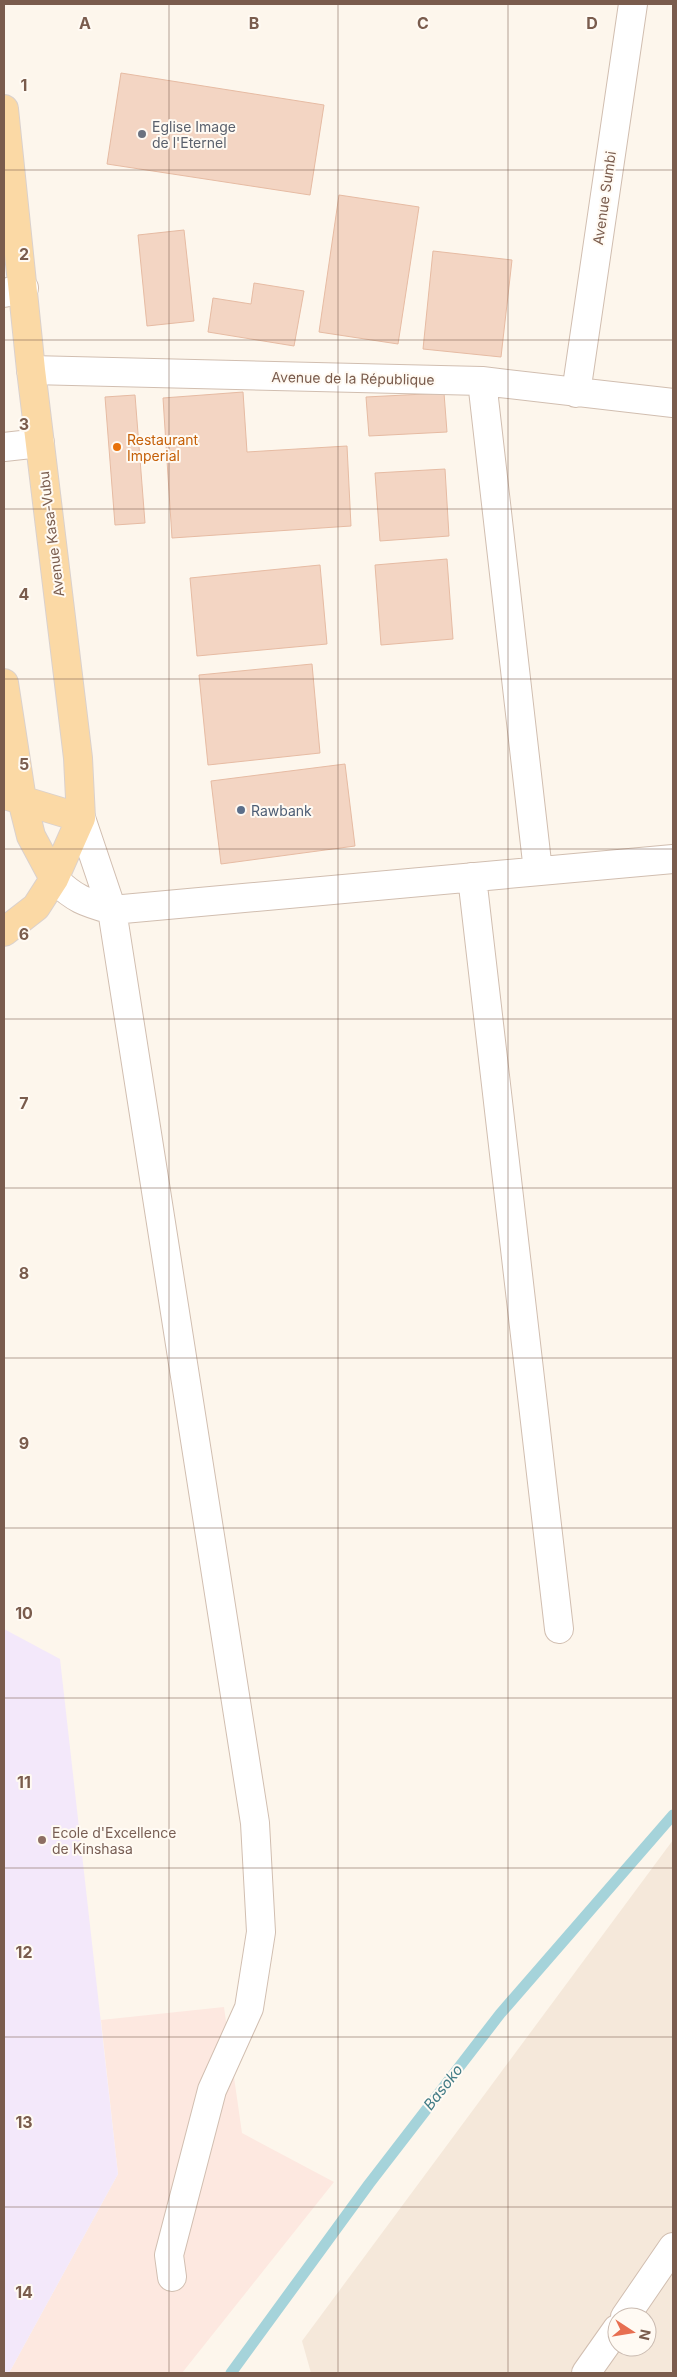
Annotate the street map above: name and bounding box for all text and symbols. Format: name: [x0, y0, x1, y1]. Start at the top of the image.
text: A: [79, 13, 91, 33]
text: B: [249, 13, 259, 33]
text: C: [417, 13, 429, 33]
text: D: [586, 13, 598, 33]
text: 1: [21, 75, 27, 95]
place label: Eglise Image de l'Eternel: [152, 118, 236, 151]
marker: Eglise Image de l'Eternel: [136, 128, 148, 140]
street label: Avenue Sumbi: [589, 150, 619, 246]
text: 2: [19, 244, 29, 264]
street label: Avenue de la République: [271, 368, 435, 388]
text: 3: [19, 414, 29, 434]
place label: Restaurant Imperial: [127, 431, 199, 464]
marker: Restaurant Imperial: [111, 441, 123, 453]
street label: Avenue Kasa-Vubu: [35, 470, 67, 598]
text: 4: [19, 584, 30, 604]
text: 5: [19, 754, 29, 774]
place label: Rawbank: [251, 802, 312, 819]
marker: Rawbank: [235, 804, 247, 816]
text: 6: [19, 924, 29, 944]
text: 7: [19, 1093, 29, 1113]
text: 8: [19, 1263, 29, 1283]
text: 9: [19, 1433, 29, 1453]
text: 10: [15, 1603, 33, 1623]
text: 11: [17, 1772, 31, 1792]
place label: Ecole d'Excellence de Kinshasa: [52, 1824, 176, 1857]
marker: Ecole d'Excellence de Kinshasa: [36, 1834, 48, 1846]
text: 12: [16, 1942, 32, 1962]
water label: Basoko: [419, 2060, 467, 2114]
text: 13: [15, 2112, 33, 2132]
text: 14: [15, 2282, 33, 2302]
north arrow: [607, 2307, 657, 2357]
text: N: [636, 2328, 655, 2342]

